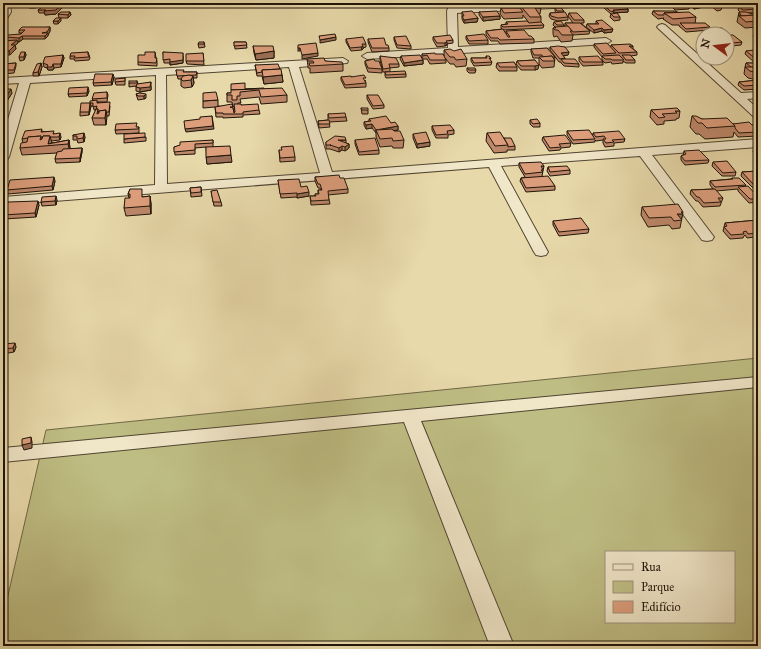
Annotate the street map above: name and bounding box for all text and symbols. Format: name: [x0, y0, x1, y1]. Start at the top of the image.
north arrow: [695, 26, 735, 66]
text: N: [698, 37, 713, 50]
legend: [605, 551, 735, 623]
text: Rua: [641, 560, 662, 574]
text: Parque: [641, 580, 674, 595]
text: Edifício: [641, 600, 681, 614]

